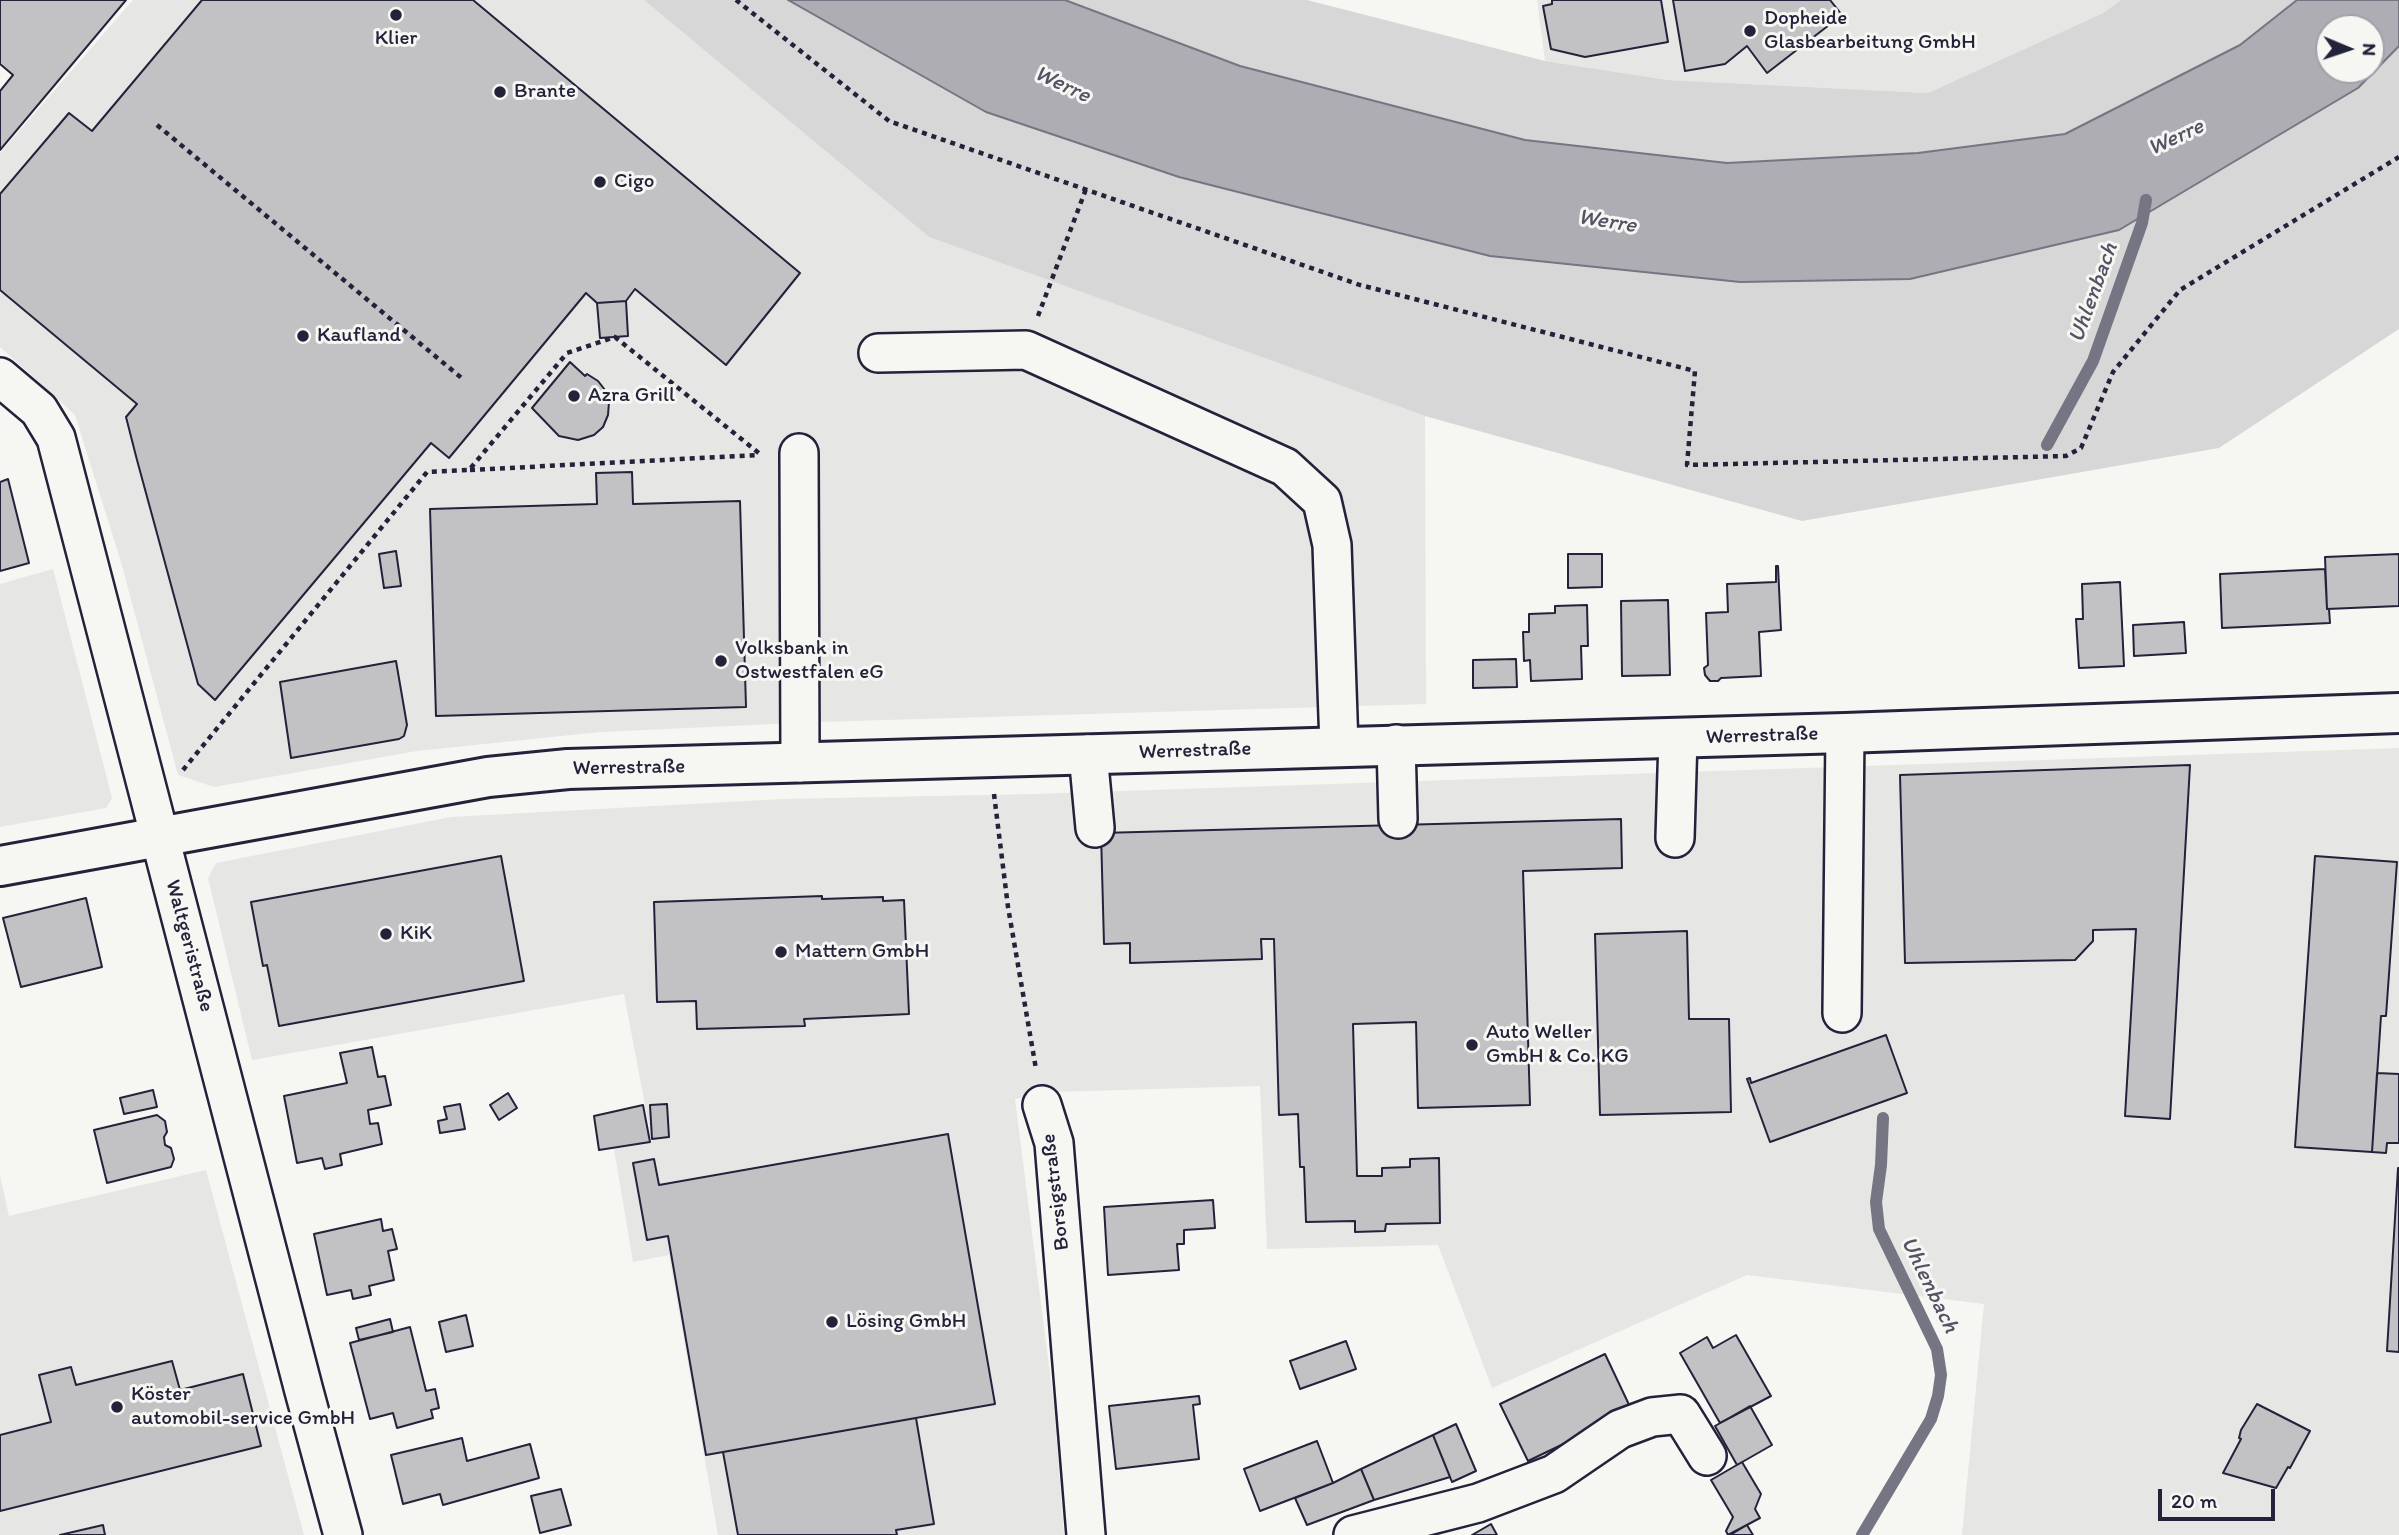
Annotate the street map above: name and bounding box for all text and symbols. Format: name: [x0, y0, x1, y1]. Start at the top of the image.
place label: Dopheide Glasbearbeitung GmbH: [1764, 6, 1976, 56]
marker: Klier: [388, 7, 404, 23]
north arrow: [2315, 14, 2385, 84]
marker: Dopheide Glasbearbeitung GmbH: [1742, 23, 1758, 39]
place label: Klier: [375, 26, 417, 52]
text: N: [2358, 43, 2381, 56]
water label: Werre: [1030, 60, 1094, 110]
place label: Brante: [514, 79, 576, 105]
marker: Brante: [492, 84, 508, 100]
water label: Werre: [2144, 113, 2208, 163]
place label: Cigo: [614, 169, 654, 195]
marker: Cigo: [592, 174, 608, 190]
water label: Werre: [1576, 204, 1638, 240]
water label: Uhlenbach: [2063, 239, 2125, 347]
place label: Kaufland: [317, 323, 401, 349]
marker: Kaufland: [295, 328, 311, 344]
place label: Azra Grill: [588, 383, 675, 409]
marker: Azra Grill: [566, 388, 582, 404]
place label: Volksbank in Ostwestfalen eG: [735, 636, 884, 686]
marker: Volksbank in Ostwestfalen eG: [713, 653, 729, 669]
street label: Werrestraße: [1705, 721, 1819, 751]
street label: Werrestraße: [1138, 736, 1252, 766]
street label: Werrestraße: [573, 754, 685, 782]
street label: Waltgeristraße: [159, 877, 219, 1015]
place label: KiK: [400, 921, 432, 947]
marker: KiK: [378, 926, 394, 942]
place label: Mattern GmbH: [795, 939, 929, 965]
marker: Mattern GmbH: [773, 944, 789, 960]
place label: Auto Weller GmbH & Co. KG: [1486, 1020, 1629, 1070]
marker: Auto Weller GmbH & Co. KG: [1464, 1037, 1480, 1053]
street label: Borsigstraße: [1036, 1132, 1076, 1252]
water label: Uhlenbach: [1894, 1232, 1964, 1338]
place label: Lösing GmbH: [846, 1309, 966, 1335]
marker: Lösing GmbH: [824, 1314, 840, 1330]
place label: Köster automobil-service GmbH: [131, 1382, 355, 1432]
marker: Köster automobil-service GmbH: [109, 1399, 125, 1415]
scale bar: [2161, 1476, 2278, 1520]
text: 20 m: [2171, 1488, 2217, 1513]

